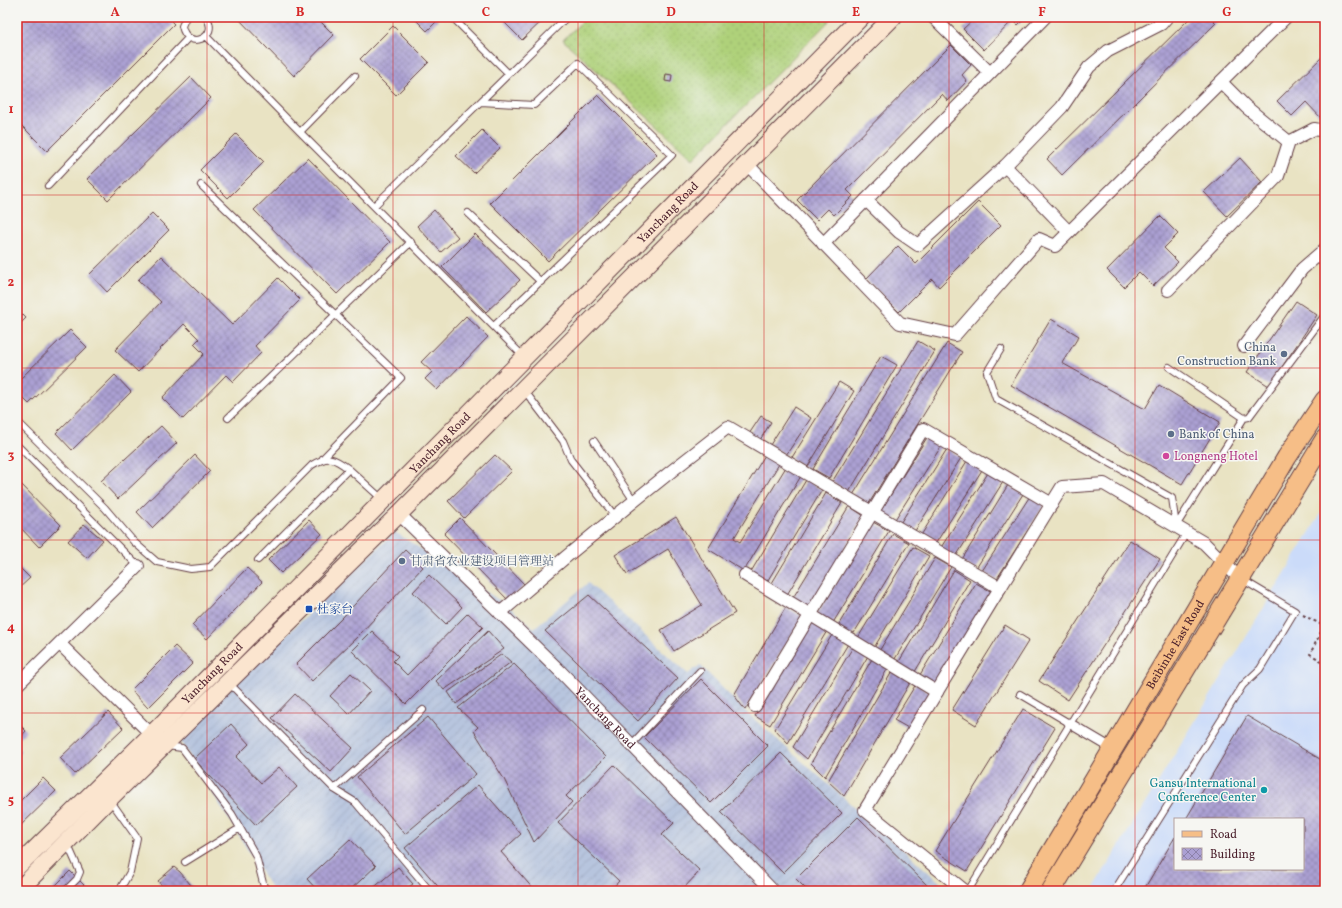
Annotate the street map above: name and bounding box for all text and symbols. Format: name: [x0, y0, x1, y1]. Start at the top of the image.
text: A: [110, 4, 120, 22]
text: B: [296, 4, 305, 22]
text: C: [482, 4, 490, 22]
text: D: [666, 4, 676, 22]
text: E: [852, 4, 860, 22]
text: F: [1038, 4, 1046, 22]
text: G: [1222, 4, 1232, 22]
text: 1: [8, 101, 14, 119]
street label: Yanchang Road: [634, 179, 703, 248]
text: 2: [8, 274, 15, 292]
place label: China Construction Bank: [1177, 340, 1276, 370]
marker: China Construction Bank: [1279, 349, 1289, 359]
street label: Yanchang Road: [406, 409, 475, 478]
place label: Bank of China: [1179, 427, 1254, 443]
marker: Bank of China: [1166, 429, 1176, 439]
text: 3: [8, 447, 15, 465]
place label: Longneng Hotel: [1174, 449, 1258, 465]
marker: Longneng Hotel: [1161, 451, 1171, 461]
place label: 甘肃省农业建设项目管理站: [410, 554, 554, 570]
marker: 甘肃省农业建设项目管理站: [397, 556, 407, 566]
street label: Beibinhe East Road: [1143, 597, 1209, 693]
place label: 杜家台: [317, 602, 353, 618]
marker: 杜家台: [304, 604, 314, 614]
text: 4: [7, 619, 15, 637]
street label: Yanchang Road: [179, 639, 247, 708]
street label: Yanchang Road: [571, 684, 639, 753]
place label: Gansu International Conference Center: [1150, 776, 1256, 806]
marker: Gansu International Conference Center: [1259, 785, 1269, 795]
text: 5: [8, 792, 14, 810]
legend: [1174, 818, 1304, 870]
text: Road: [1210, 827, 1237, 843]
text: Building: [1210, 847, 1255, 863]

